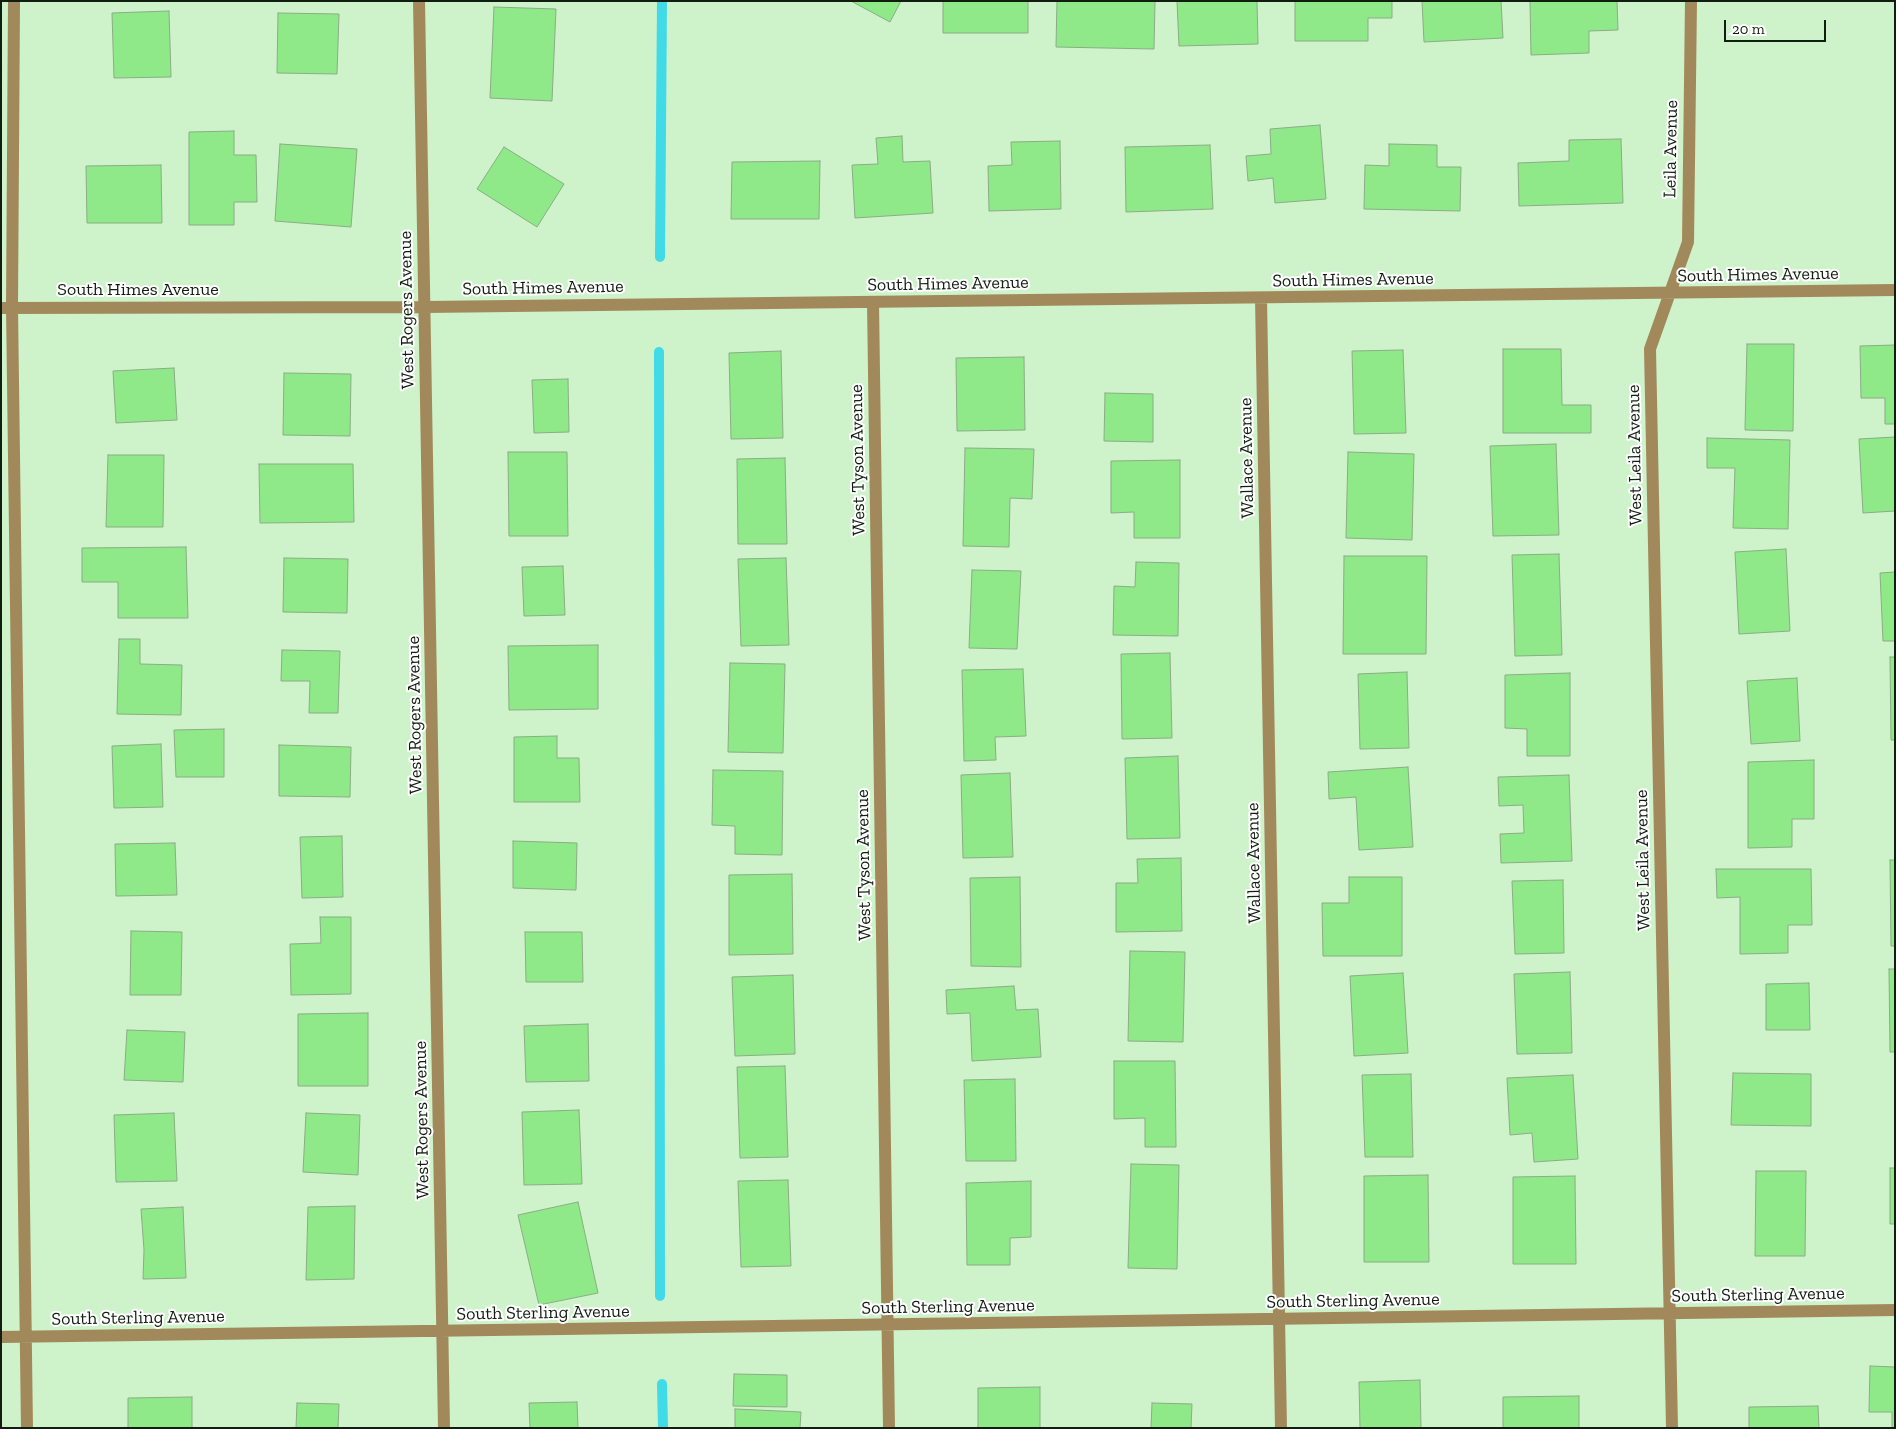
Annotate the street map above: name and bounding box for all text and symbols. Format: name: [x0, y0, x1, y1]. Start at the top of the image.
scale bar: [1726, 10, 1828, 42]
text: 20 m: [1732, 20, 1765, 38]
street label: Leila Avenue: [1659, 100, 1683, 198]
street label: West Rogers Avenue: [395, 231, 419, 389]
street label: South Himes Avenue: [1677, 263, 1839, 287]
street label: South Himes Avenue: [1272, 268, 1434, 292]
street label: South Himes Avenue: [867, 272, 1029, 296]
street label: South Himes Avenue: [462, 276, 624, 300]
street label: South Himes Avenue: [57, 279, 219, 301]
street label: West Tyson Avenue: [846, 384, 870, 536]
street label: West Leila Avenue: [1623, 384, 1647, 526]
street label: Wallace Avenue: [1235, 397, 1259, 519]
street label: West Rogers Avenue: [403, 636, 427, 794]
street label: West Tyson Avenue: [852, 789, 876, 941]
street label: West Leila Avenue: [1631, 789, 1655, 931]
street label: Wallace Avenue: [1242, 802, 1266, 924]
street label: West Rogers Avenue: [410, 1041, 434, 1199]
street label: South Sterling Avenue: [1671, 1283, 1845, 1307]
street label: South Sterling Avenue: [1266, 1289, 1440, 1313]
street label: South Sterling Avenue: [861, 1295, 1035, 1319]
street label: South Sterling Avenue: [456, 1301, 630, 1325]
street label: South Sterling Avenue: [51, 1306, 225, 1330]

